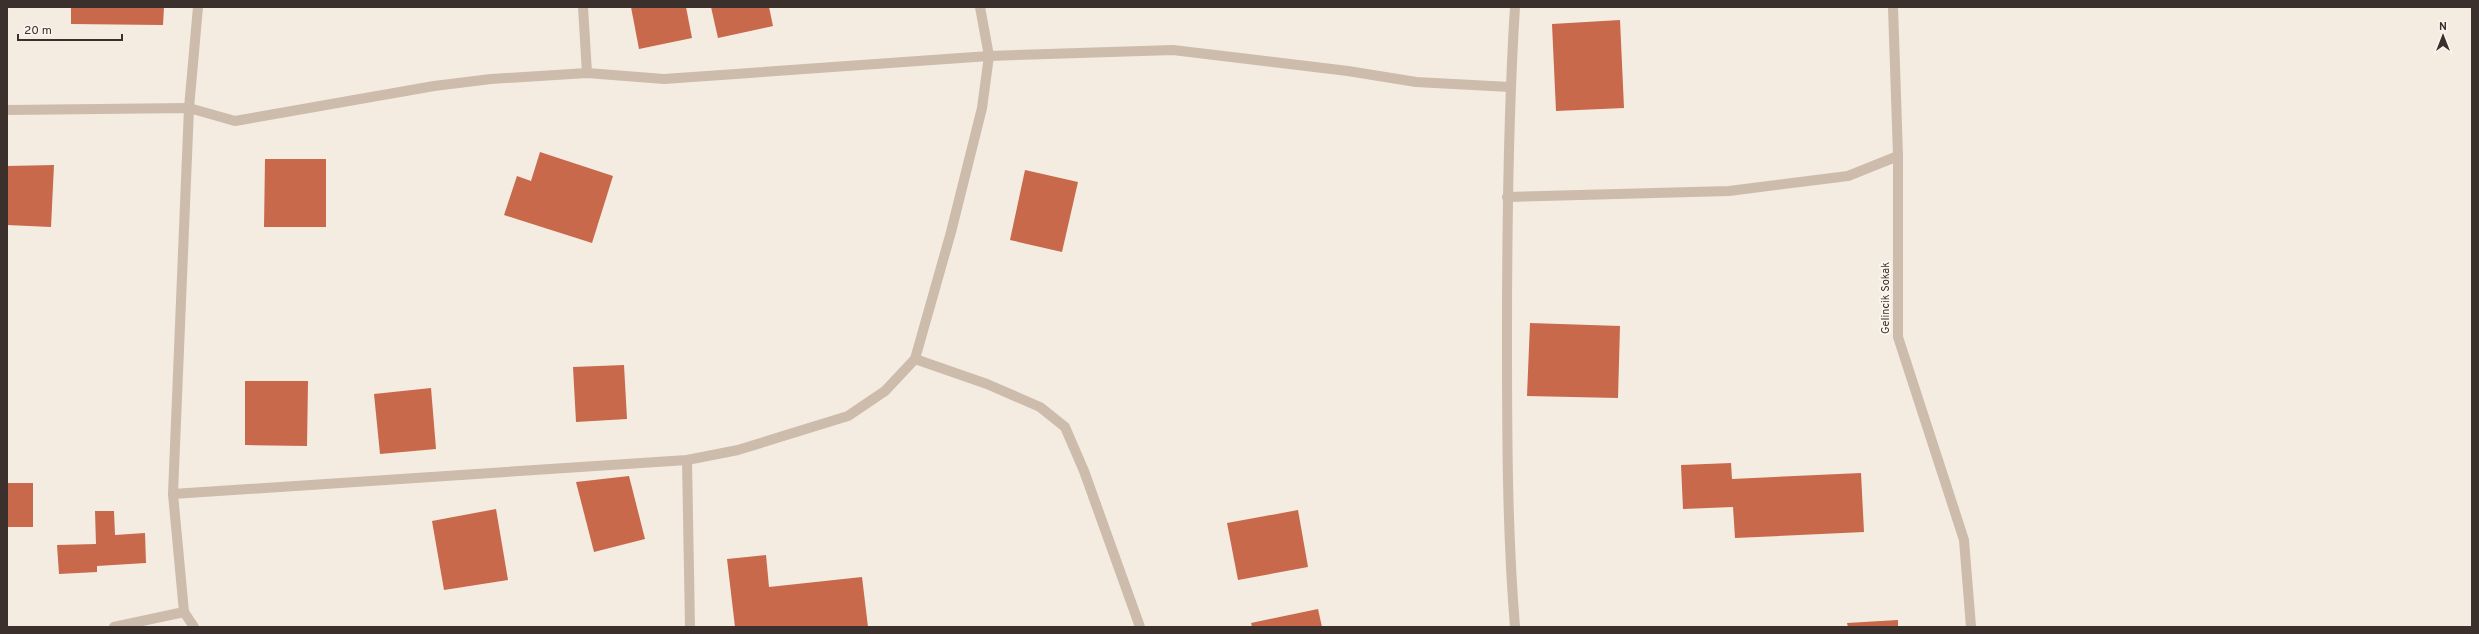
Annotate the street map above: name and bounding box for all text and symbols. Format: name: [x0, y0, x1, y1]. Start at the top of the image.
scale bar: [18, 16, 122, 42]
north arrow: [2423, 16, 2463, 56]
text: N: [2439, 20, 2447, 34]
text: 20 m: [24, 23, 52, 39]
street label: Gelincik Sokak: [1879, 262, 1893, 334]

